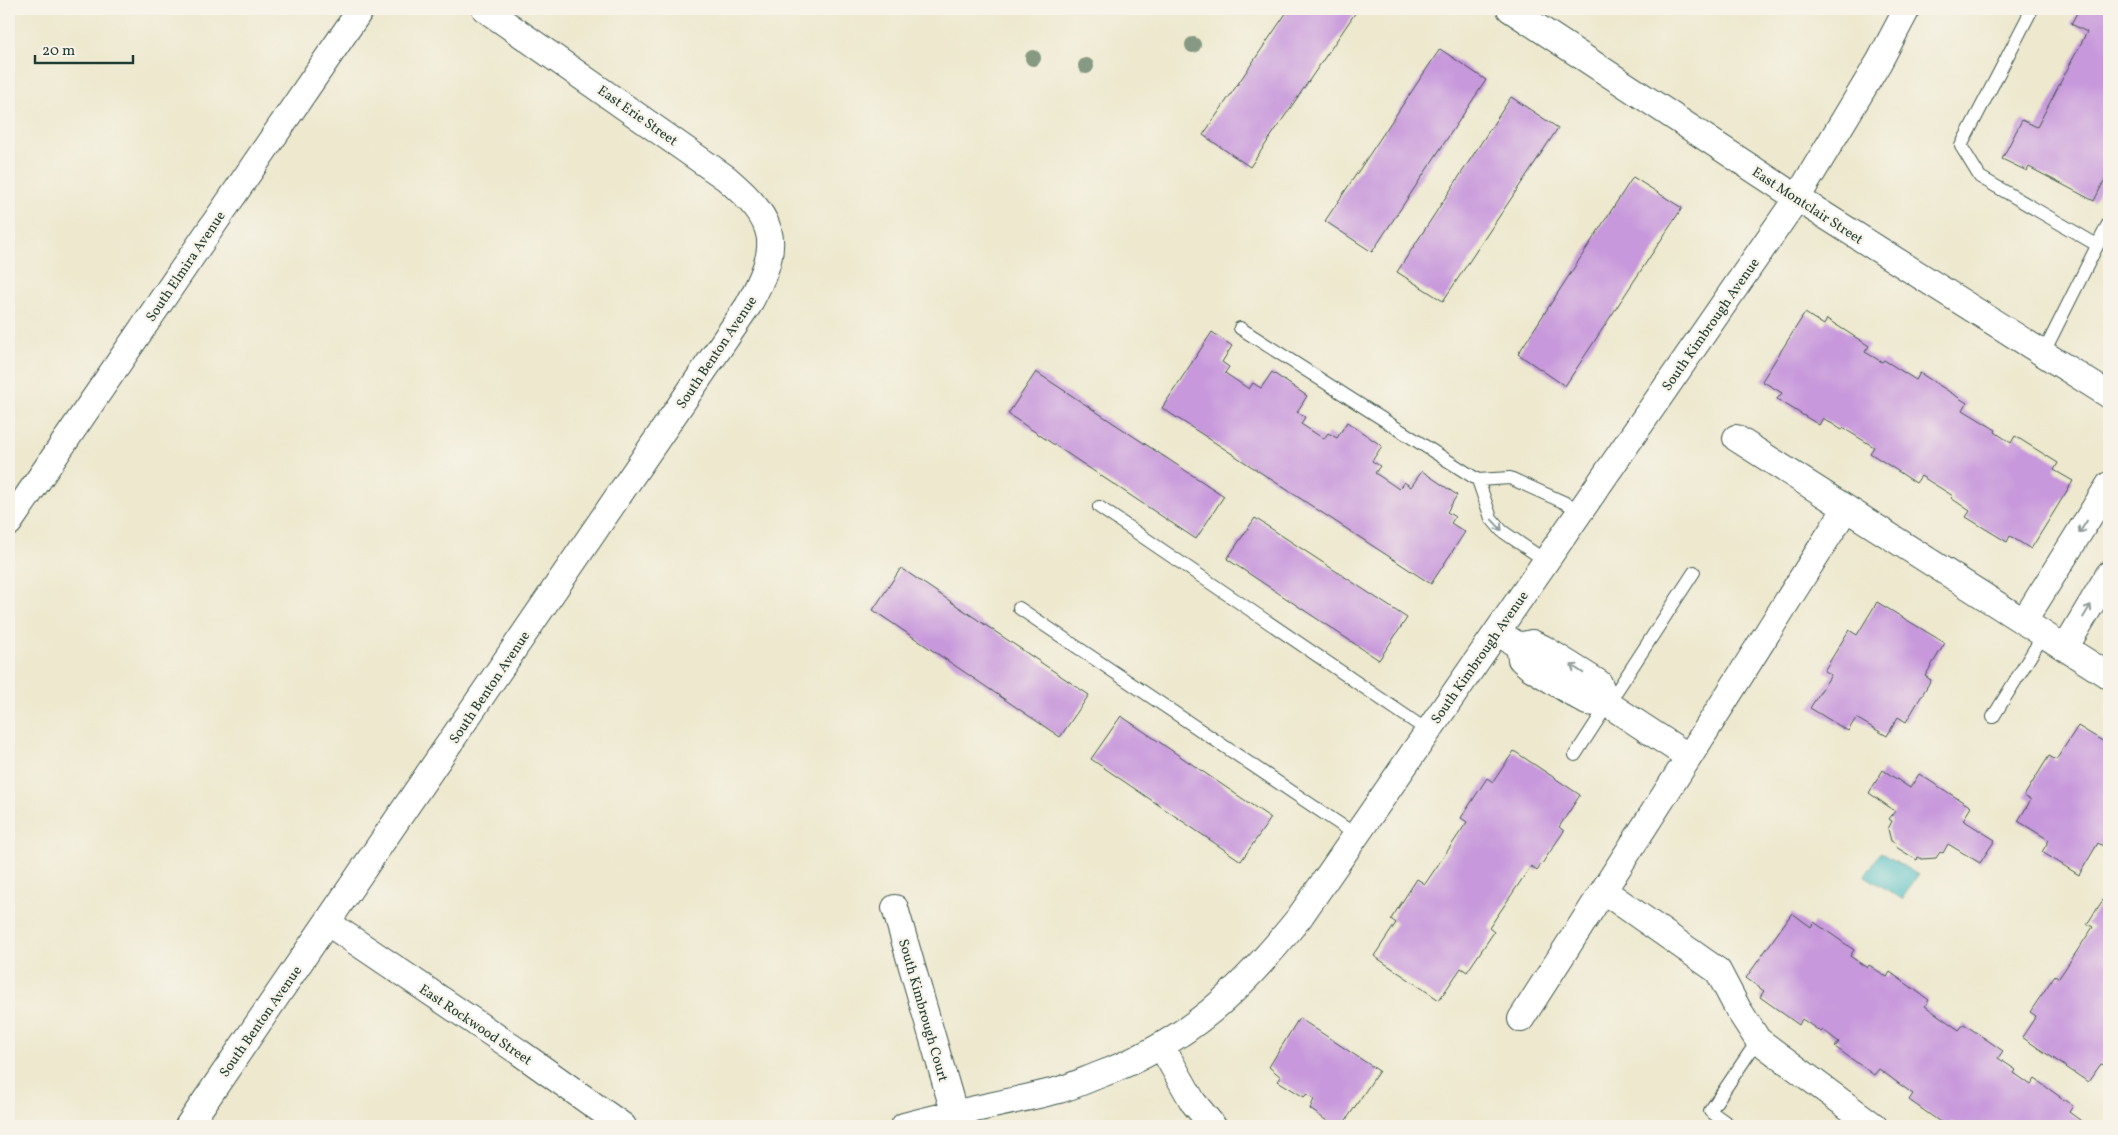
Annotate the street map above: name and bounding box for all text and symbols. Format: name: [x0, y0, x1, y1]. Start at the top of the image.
scale bar: [35, 32, 132, 64]
text: 20 m: [42, 41, 75, 62]
street label: East Erie Street: [593, 82, 681, 151]
street label: East Montclair Street: [1748, 163, 1867, 249]
street label: South Elmira Avenue: [142, 207, 231, 326]
street label: South Kimbrough Avenue: [1658, 254, 1765, 395]
street label: South Benton Avenue: [672, 293, 762, 413]
one-way arrow: [1491, 518, 1502, 531]
one-way arrow: [2078, 519, 2088, 533]
street label: South Kimbrough Avenue: [1427, 587, 1534, 728]
one-way arrow: [2082, 604, 2092, 618]
street label: South Benton Avenue: [445, 628, 535, 748]
one-way arrow: [1570, 664, 1584, 675]
street label: South Kimbrough Court: [893, 937, 952, 1084]
street label: South Benton Avenue: [216, 962, 307, 1081]
street label: East Rockwood Street: [415, 980, 535, 1070]

